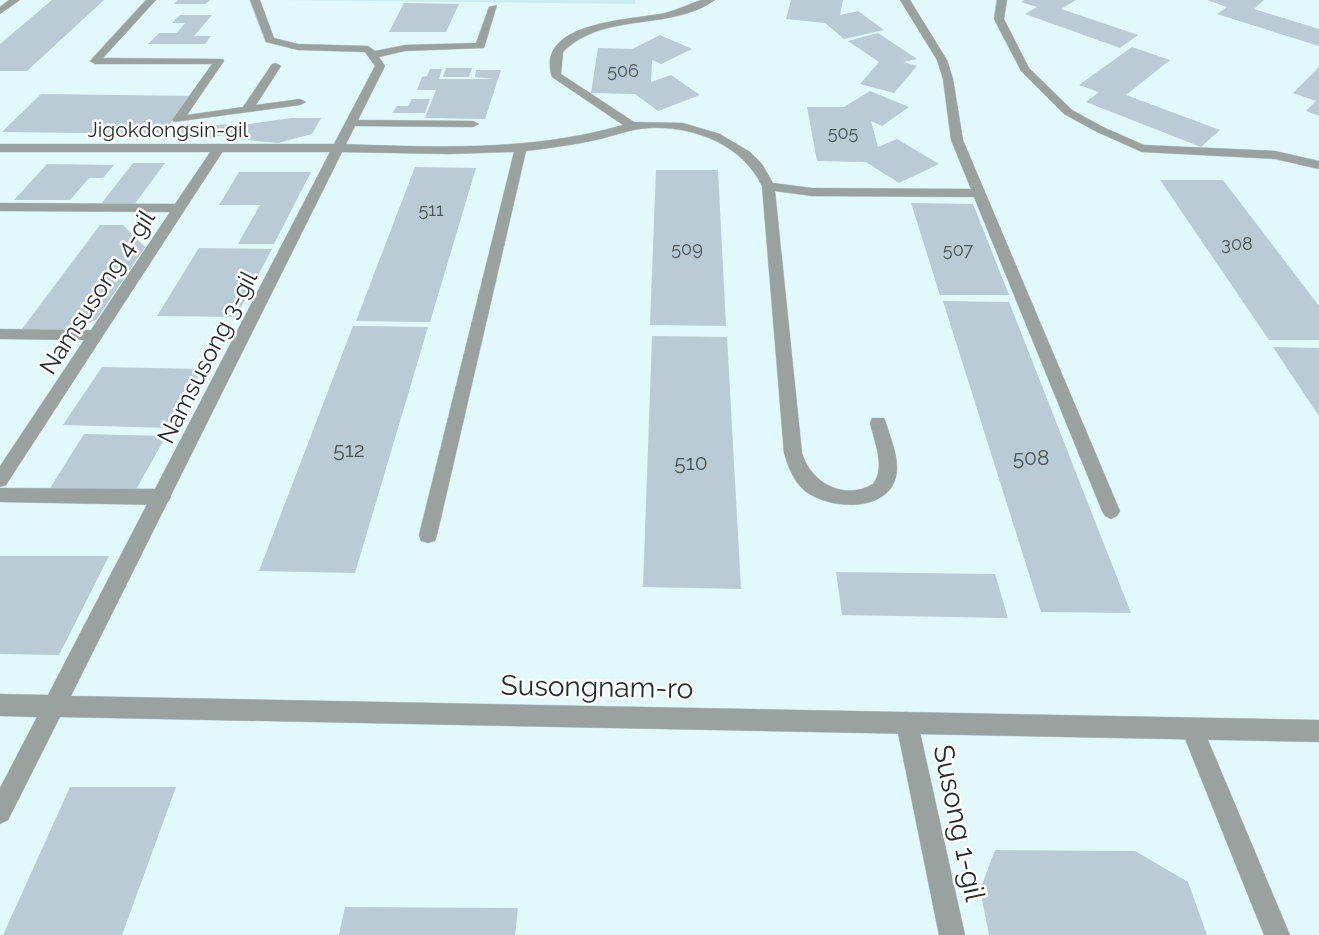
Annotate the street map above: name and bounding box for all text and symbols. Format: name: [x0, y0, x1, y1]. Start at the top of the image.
house number: 506: [607, 60, 639, 81]
street label: Jigokdongsin-gil: [88, 117, 249, 142]
house number: 505: [828, 122, 859, 143]
house number: 511: [418, 199, 444, 220]
street label: Namsusong 4-gil: [33, 204, 161, 380]
house number: 308: [1221, 233, 1253, 254]
house number: 509: [671, 238, 703, 259]
house number: 507: [943, 239, 974, 260]
street label: Namsusong 3-gil: [151, 265, 263, 448]
house number: 512: [333, 437, 365, 462]
house number: 508: [1013, 445, 1049, 470]
house number: 510: [674, 450, 708, 475]
street label: Susongnam-ro: [500, 669, 694, 705]
street label: Susong 1-gil: [926, 742, 992, 905]

